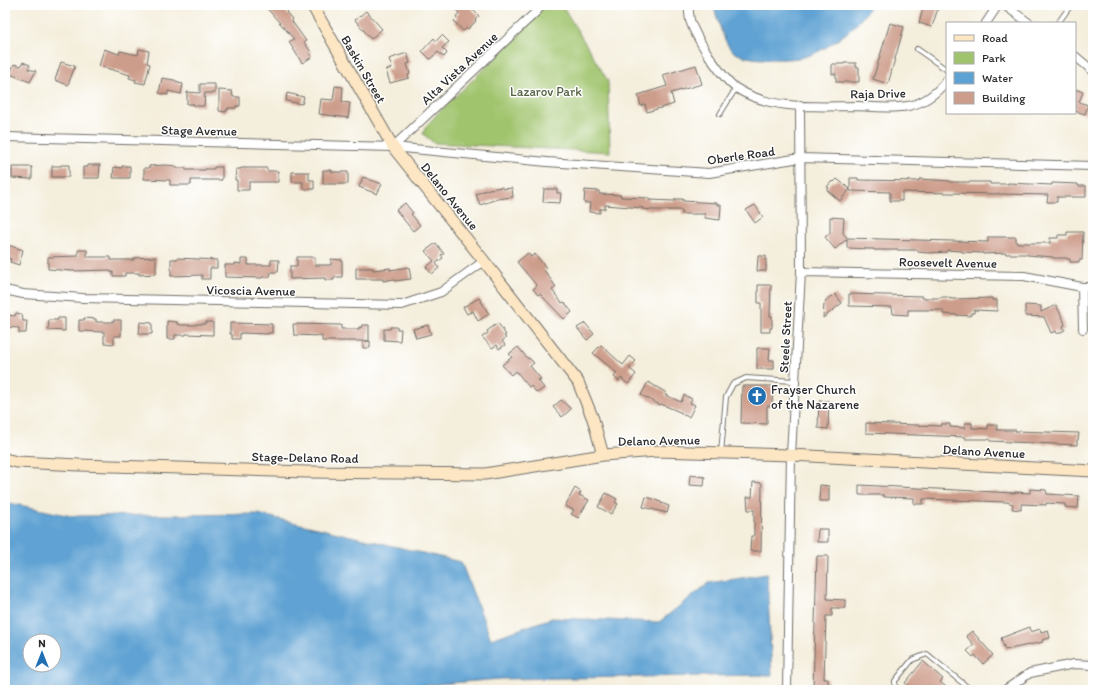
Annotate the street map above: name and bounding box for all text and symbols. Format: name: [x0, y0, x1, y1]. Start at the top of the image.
legend: [946, 22, 1076, 114]
street label: Alta Vista Avenue: [418, 29, 501, 108]
text: Road: [982, 31, 1008, 45]
street label: Baskin Street: [338, 33, 389, 106]
text: Park: [982, 51, 1006, 65]
text: Water: [982, 71, 1013, 85]
park label: Lazarov Park: [510, 84, 582, 99]
street label: Raja Drive: [850, 86, 906, 101]
text: Building: [982, 91, 1026, 105]
street label: Stage Avenue: [161, 122, 237, 139]
street label: Oberle Road: [706, 143, 776, 168]
street label: Delano Avenue: [418, 160, 481, 233]
street label: Roosevelt Avenue: [899, 254, 997, 271]
street label: Vicoscia Avenue: [206, 282, 296, 299]
street label: Steele Street: [776, 301, 795, 373]
place label: Frayser Church of the Nazarene: [771, 382, 859, 412]
church icon: Frayser Church of the Nazarene: [746, 385, 768, 407]
street label: Delano Avenue: [618, 432, 700, 449]
street label: Delano Avenue: [942, 442, 1026, 461]
street label: Stage-Delano Road: [251, 449, 359, 466]
north arrow: [22, 633, 62, 673]
text: N: [38, 637, 46, 650]

